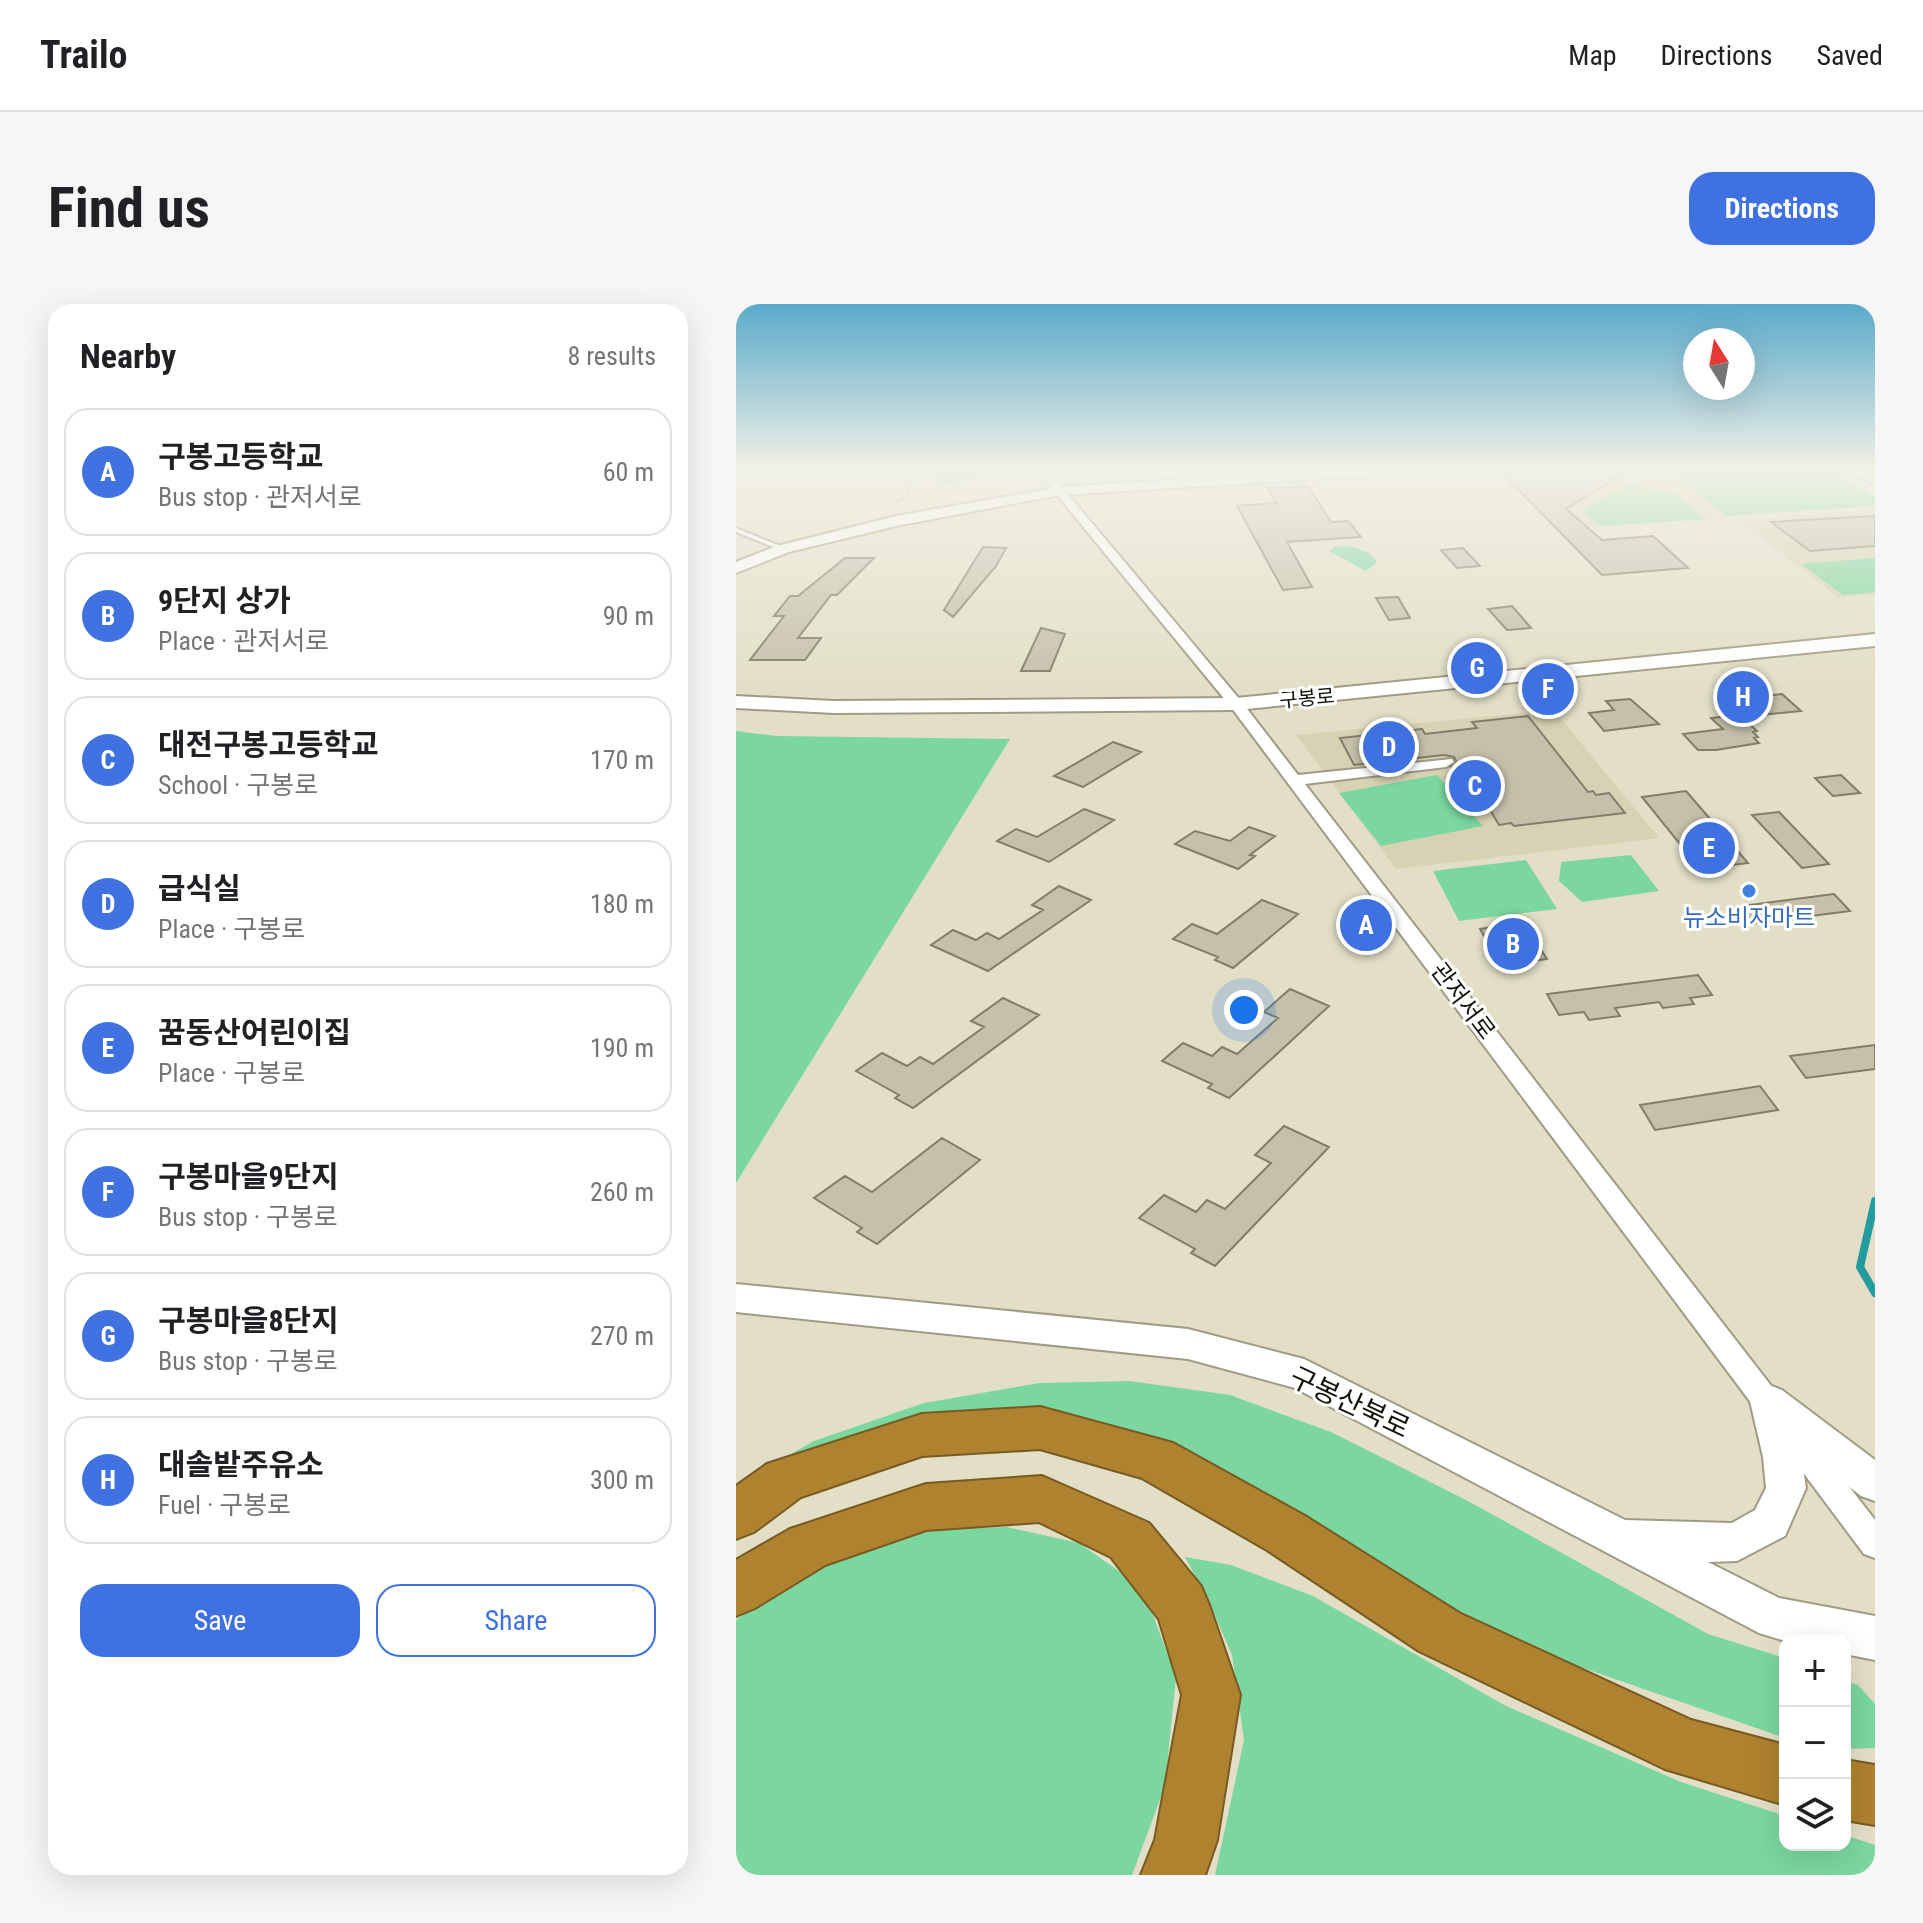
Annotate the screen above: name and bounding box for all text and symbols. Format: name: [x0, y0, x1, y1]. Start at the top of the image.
text: Trailo: [40, 33, 127, 77]
text: Map: [1568, 39, 1617, 72]
text: Directions: [1661, 39, 1772, 72]
text: Saved: [1816, 39, 1883, 72]
button: Directions: [1689, 172, 1875, 245]
text: Find us: [48, 175, 210, 241]
north arrow: [1683, 328, 1755, 400]
text: Nearby: [80, 336, 176, 376]
text: 8 results: [567, 341, 656, 371]
text: 구봉고등학교: [158, 439, 324, 474]
text: A: [100, 457, 116, 487]
text: 60 m: [603, 457, 654, 487]
text: Bus stop · 관저서로: [158, 482, 362, 512]
text: 9단지 상가: [158, 583, 290, 618]
text: B: [101, 601, 115, 631]
text: 90 m: [603, 601, 654, 631]
text: Place · 관저서로: [158, 626, 329, 656]
pin: G: [1451, 638, 1503, 698]
pin: F: [1522, 659, 1574, 719]
pin: H: [1717, 667, 1769, 727]
street label: 구봉로: [1278, 684, 1336, 712]
pin: D: [1363, 717, 1415, 777]
text: 대전구봉고등학교: [158, 727, 379, 762]
text: C: [101, 745, 115, 775]
text: 170 m: [590, 745, 654, 775]
pin: C: [1449, 756, 1501, 816]
text: School · 구봉로: [158, 770, 318, 800]
pin: E: [1683, 818, 1735, 878]
text: 급식실: [158, 871, 241, 906]
marker: 뉴소비자마트: [1740, 882, 1758, 900]
text: D: [101, 889, 115, 919]
text: 180 m: [590, 889, 654, 919]
pin: A: [1340, 895, 1392, 955]
place label: 뉴소비자마트: [1683, 904, 1815, 932]
text: Place · 구봉로: [158, 914, 305, 944]
pin: B: [1487, 914, 1539, 974]
street label: 관저서로: [1425, 957, 1501, 1045]
your location: [1224, 990, 1264, 1030]
text: 꿈동산어린이집: [158, 1015, 351, 1050]
text: E: [102, 1033, 114, 1063]
text: 190 m: [590, 1033, 654, 1063]
text: Place · 구봉로: [158, 1058, 305, 1088]
text: 구봉마을9단지: [158, 1159, 339, 1194]
text: F: [102, 1177, 114, 1207]
text: 260 m: [590, 1177, 654, 1207]
text: Bus stop · 구봉로: [158, 1202, 338, 1232]
text: 구봉마을8단지: [158, 1303, 339, 1338]
text: G: [100, 1321, 116, 1351]
text: 270 m: [590, 1321, 654, 1351]
text: Bus stop · 구봉로: [158, 1346, 338, 1376]
street label: 구봉산북로: [1284, 1360, 1415, 1445]
text: 대솔밭주유소: [158, 1447, 324, 1482]
text: H: [100, 1465, 116, 1495]
text: 300 m: [590, 1465, 654, 1495]
text: Fuel · 구봉로: [158, 1490, 291, 1520]
button: Save: [80, 1584, 360, 1657]
button: Share: [376, 1584, 656, 1657]
map controls: [1779, 1635, 1851, 1851]
button: +: [1779, 1635, 1851, 1707]
button: −: [1779, 1707, 1851, 1779]
button: layers: [1779, 1779, 1851, 1851]

